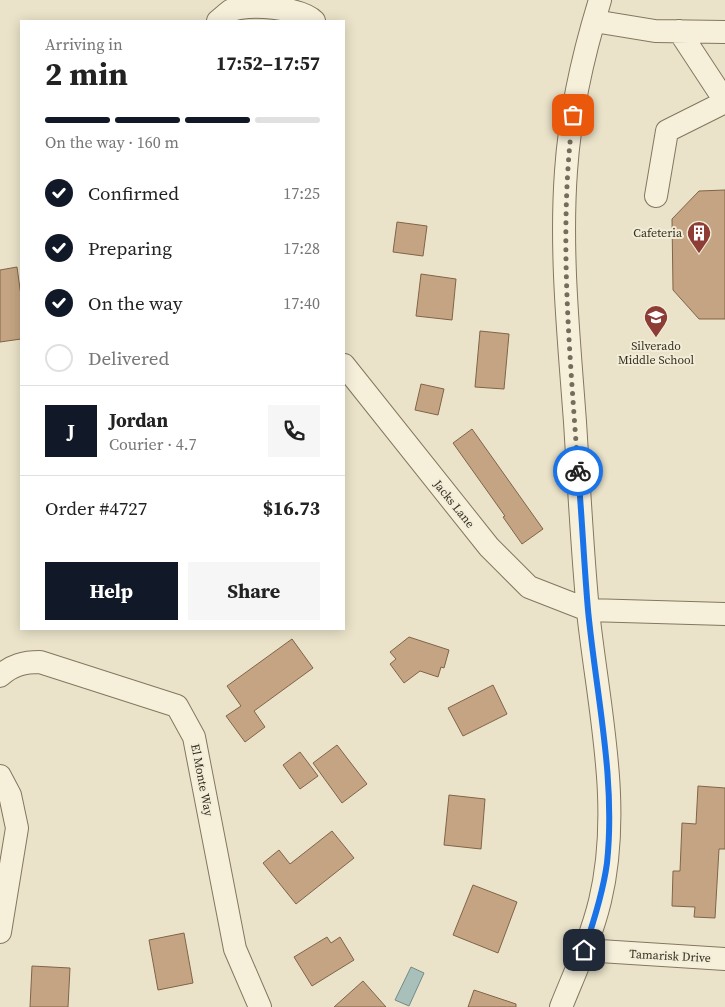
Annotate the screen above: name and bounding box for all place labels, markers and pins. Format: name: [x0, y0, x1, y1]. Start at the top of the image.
pin: [552, 94, 594, 136]
building icon: Cafeteria: [686, 220, 712, 254]
place label: Cafeteria: [633, 225, 683, 241]
school or university icon: Silverado Middle School: [643, 304, 669, 338]
place label: Silverado Middle School: [618, 338, 695, 368]
pin: [563, 929, 605, 971]

